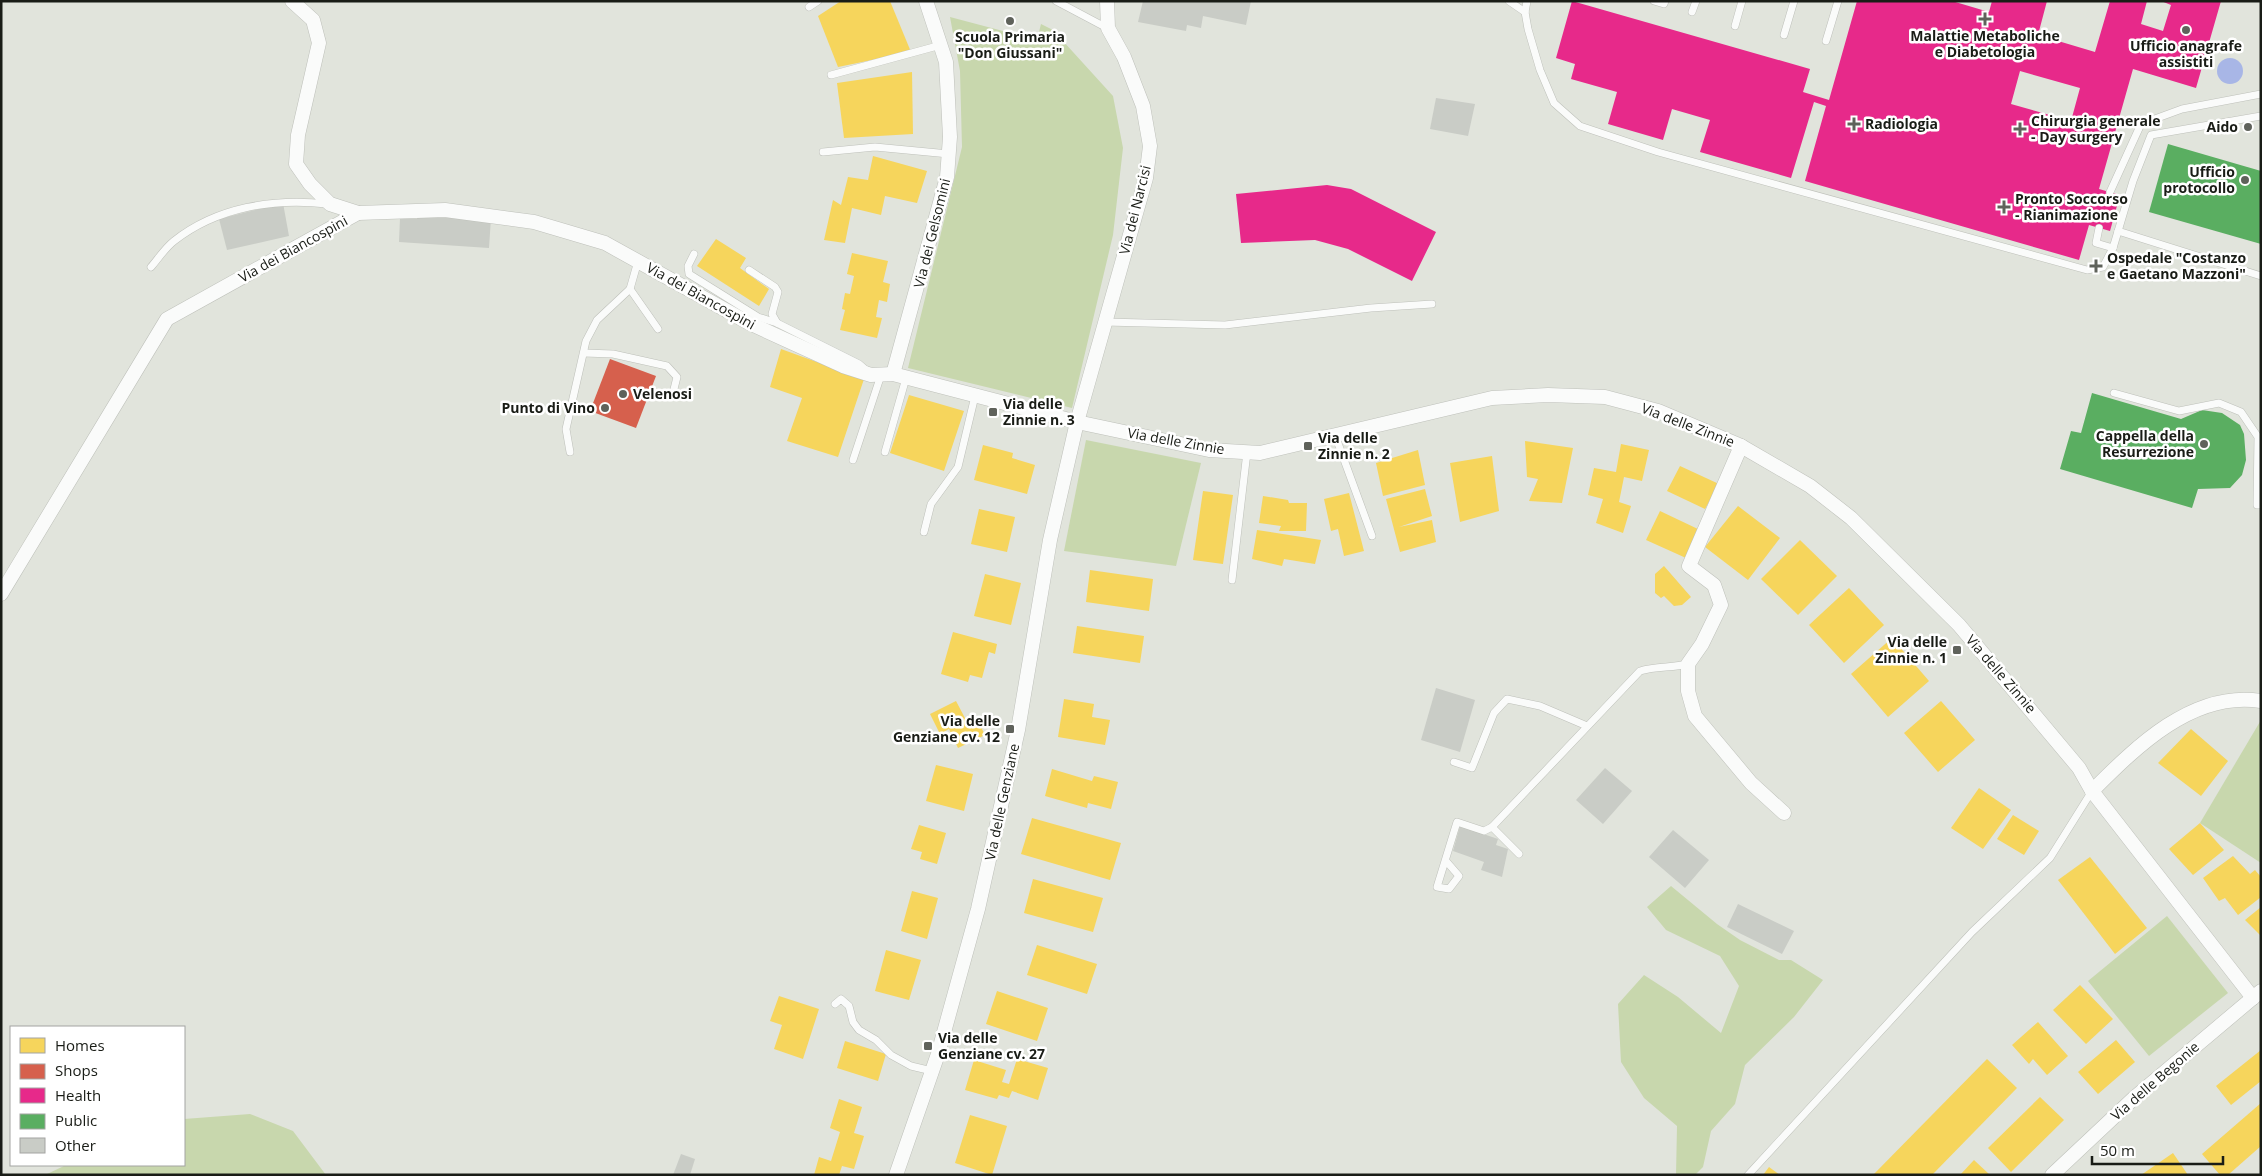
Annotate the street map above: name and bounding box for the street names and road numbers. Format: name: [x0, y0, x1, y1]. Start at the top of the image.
street label: Via dei Narcisi: [1114, 163, 1155, 257]
street label: Via dei Gelsomini: [909, 176, 954, 290]
street label: Via dei Biancospini: [235, 211, 351, 286]
street label: Via dei Biancospini: [643, 258, 759, 333]
street label: Via delle Zinnie: [1639, 398, 1738, 451]
street label: Via delle Zinnie: [1126, 423, 1226, 458]
street label: Via delle Zinnie: [1962, 630, 2041, 717]
street label: Via delle Genziane: [980, 741, 1023, 862]
street label: Via delle Begonie: [2106, 1037, 2203, 1124]

